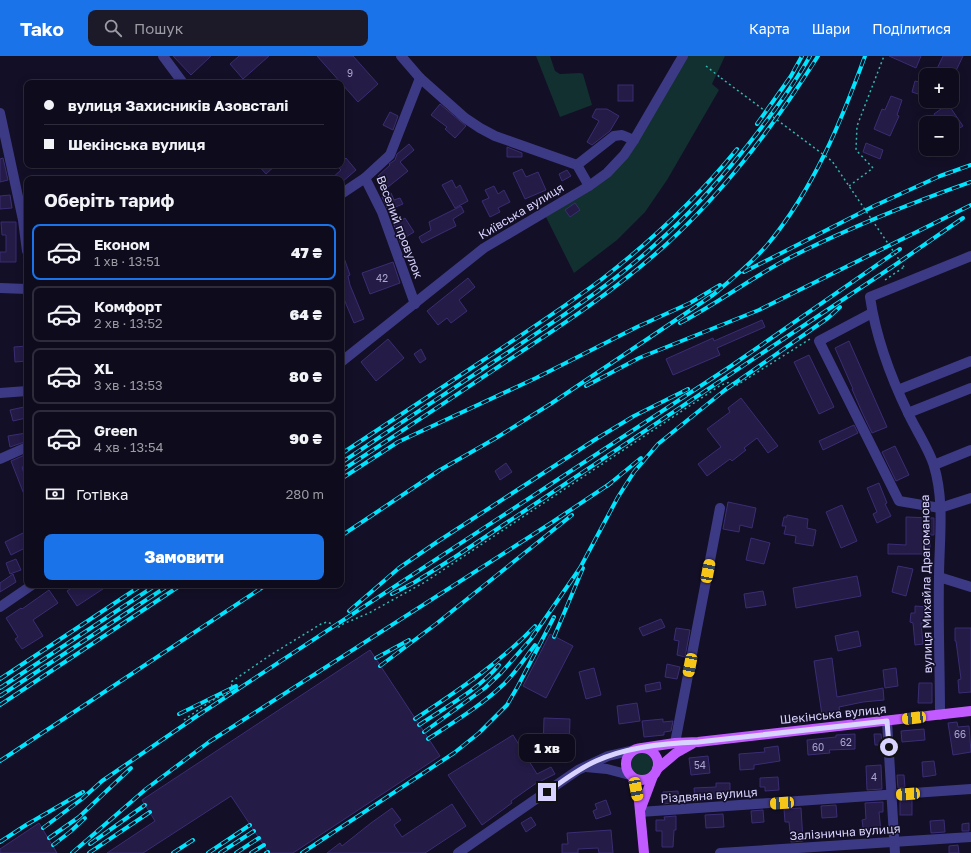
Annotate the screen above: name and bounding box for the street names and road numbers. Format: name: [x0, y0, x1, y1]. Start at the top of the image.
street label: Веселий провулок: [373, 173, 427, 281]
street label: Київська вулиця: [476, 180, 566, 242]
street label: вулиця Михайла Драгоманова: [917, 494, 935, 674]
street label: Шекінська вулиця: [779, 701, 887, 727]
street label: Різдвяна вулиця: [660, 784, 758, 806]
street label: Залізнична вулиця: [789, 821, 901, 843]

